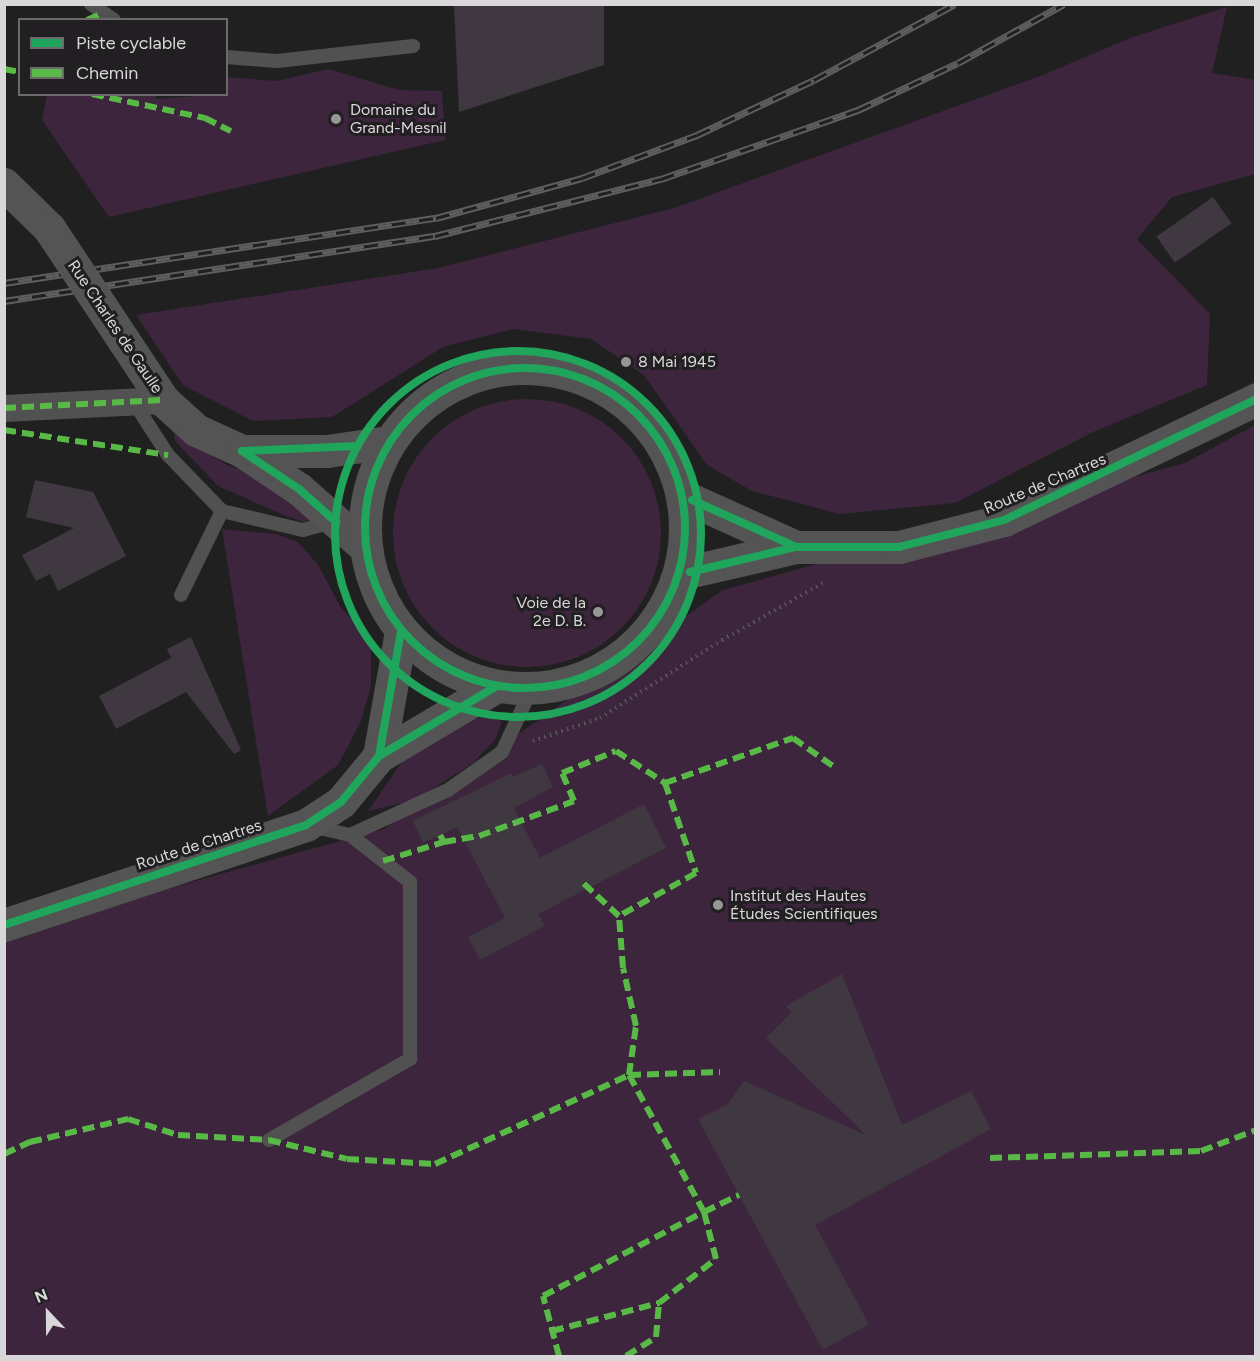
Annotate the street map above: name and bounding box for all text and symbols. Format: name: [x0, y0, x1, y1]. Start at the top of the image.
legend: [18, 18, 228, 96]
text: Piste cyclable: [76, 32, 186, 54]
text: Chemin: [76, 62, 138, 84]
place label: Domaine du Grand-Mesnil: [350, 100, 447, 138]
marker: Domaine du Grand-Mesnil: [327, 110, 345, 128]
street label: Rue Charles de Gaulle: [63, 257, 167, 397]
place label: 8 Mai 1945: [638, 352, 716, 372]
marker: 8 Mai 1945: [619, 355, 633, 369]
street label: Route de Chartres: [981, 450, 1109, 518]
place label: Voie de la 2e D. B.: [516, 593, 586, 631]
marker: Voie de la 2e D. B.: [591, 605, 605, 619]
street label: Route de Chartres: [134, 816, 264, 874]
place label: Institut des Hautes Études Scientifiques: [730, 886, 878, 924]
marker: Institut des Hautes Études Scientifiques: [711, 898, 725, 912]
north arrow: [18, 1283, 78, 1343]
text: N: [32, 1285, 50, 1307]

